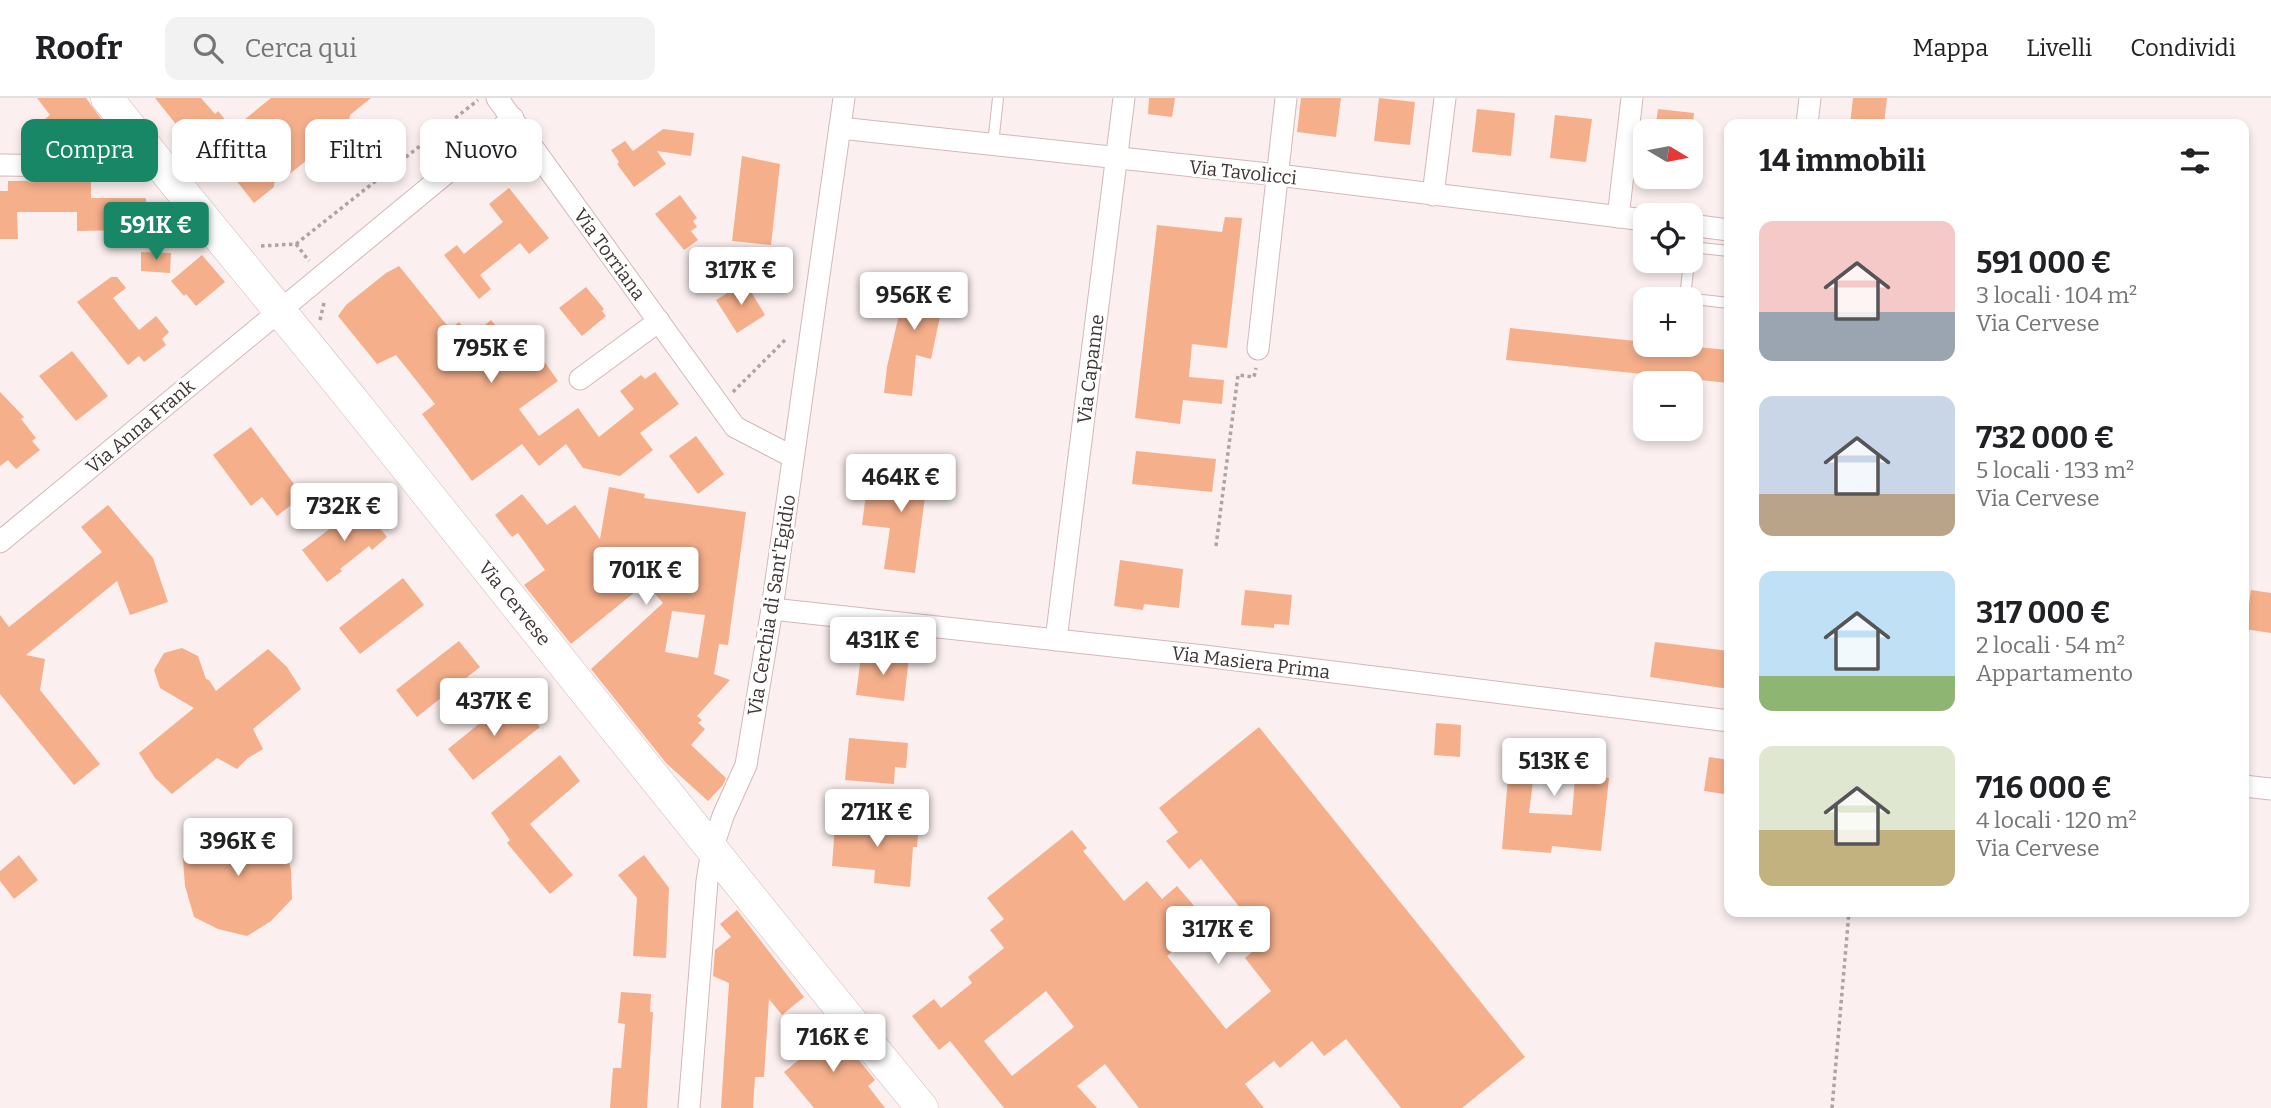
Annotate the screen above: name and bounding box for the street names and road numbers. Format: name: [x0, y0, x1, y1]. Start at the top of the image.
street label: Via Tavolicci: [1188, 155, 1298, 190]
street label: Via Torriana: [569, 204, 651, 305]
street label: Via Capanne: [1072, 313, 1109, 425]
street label: Via Anna Frank: [81, 374, 199, 478]
street label: Via Cerchia di Sant'Egidio: [743, 493, 800, 717]
street label: Via Cervese: [474, 556, 556, 650]
street label: Via Masiera Prima: [1170, 641, 1332, 684]

